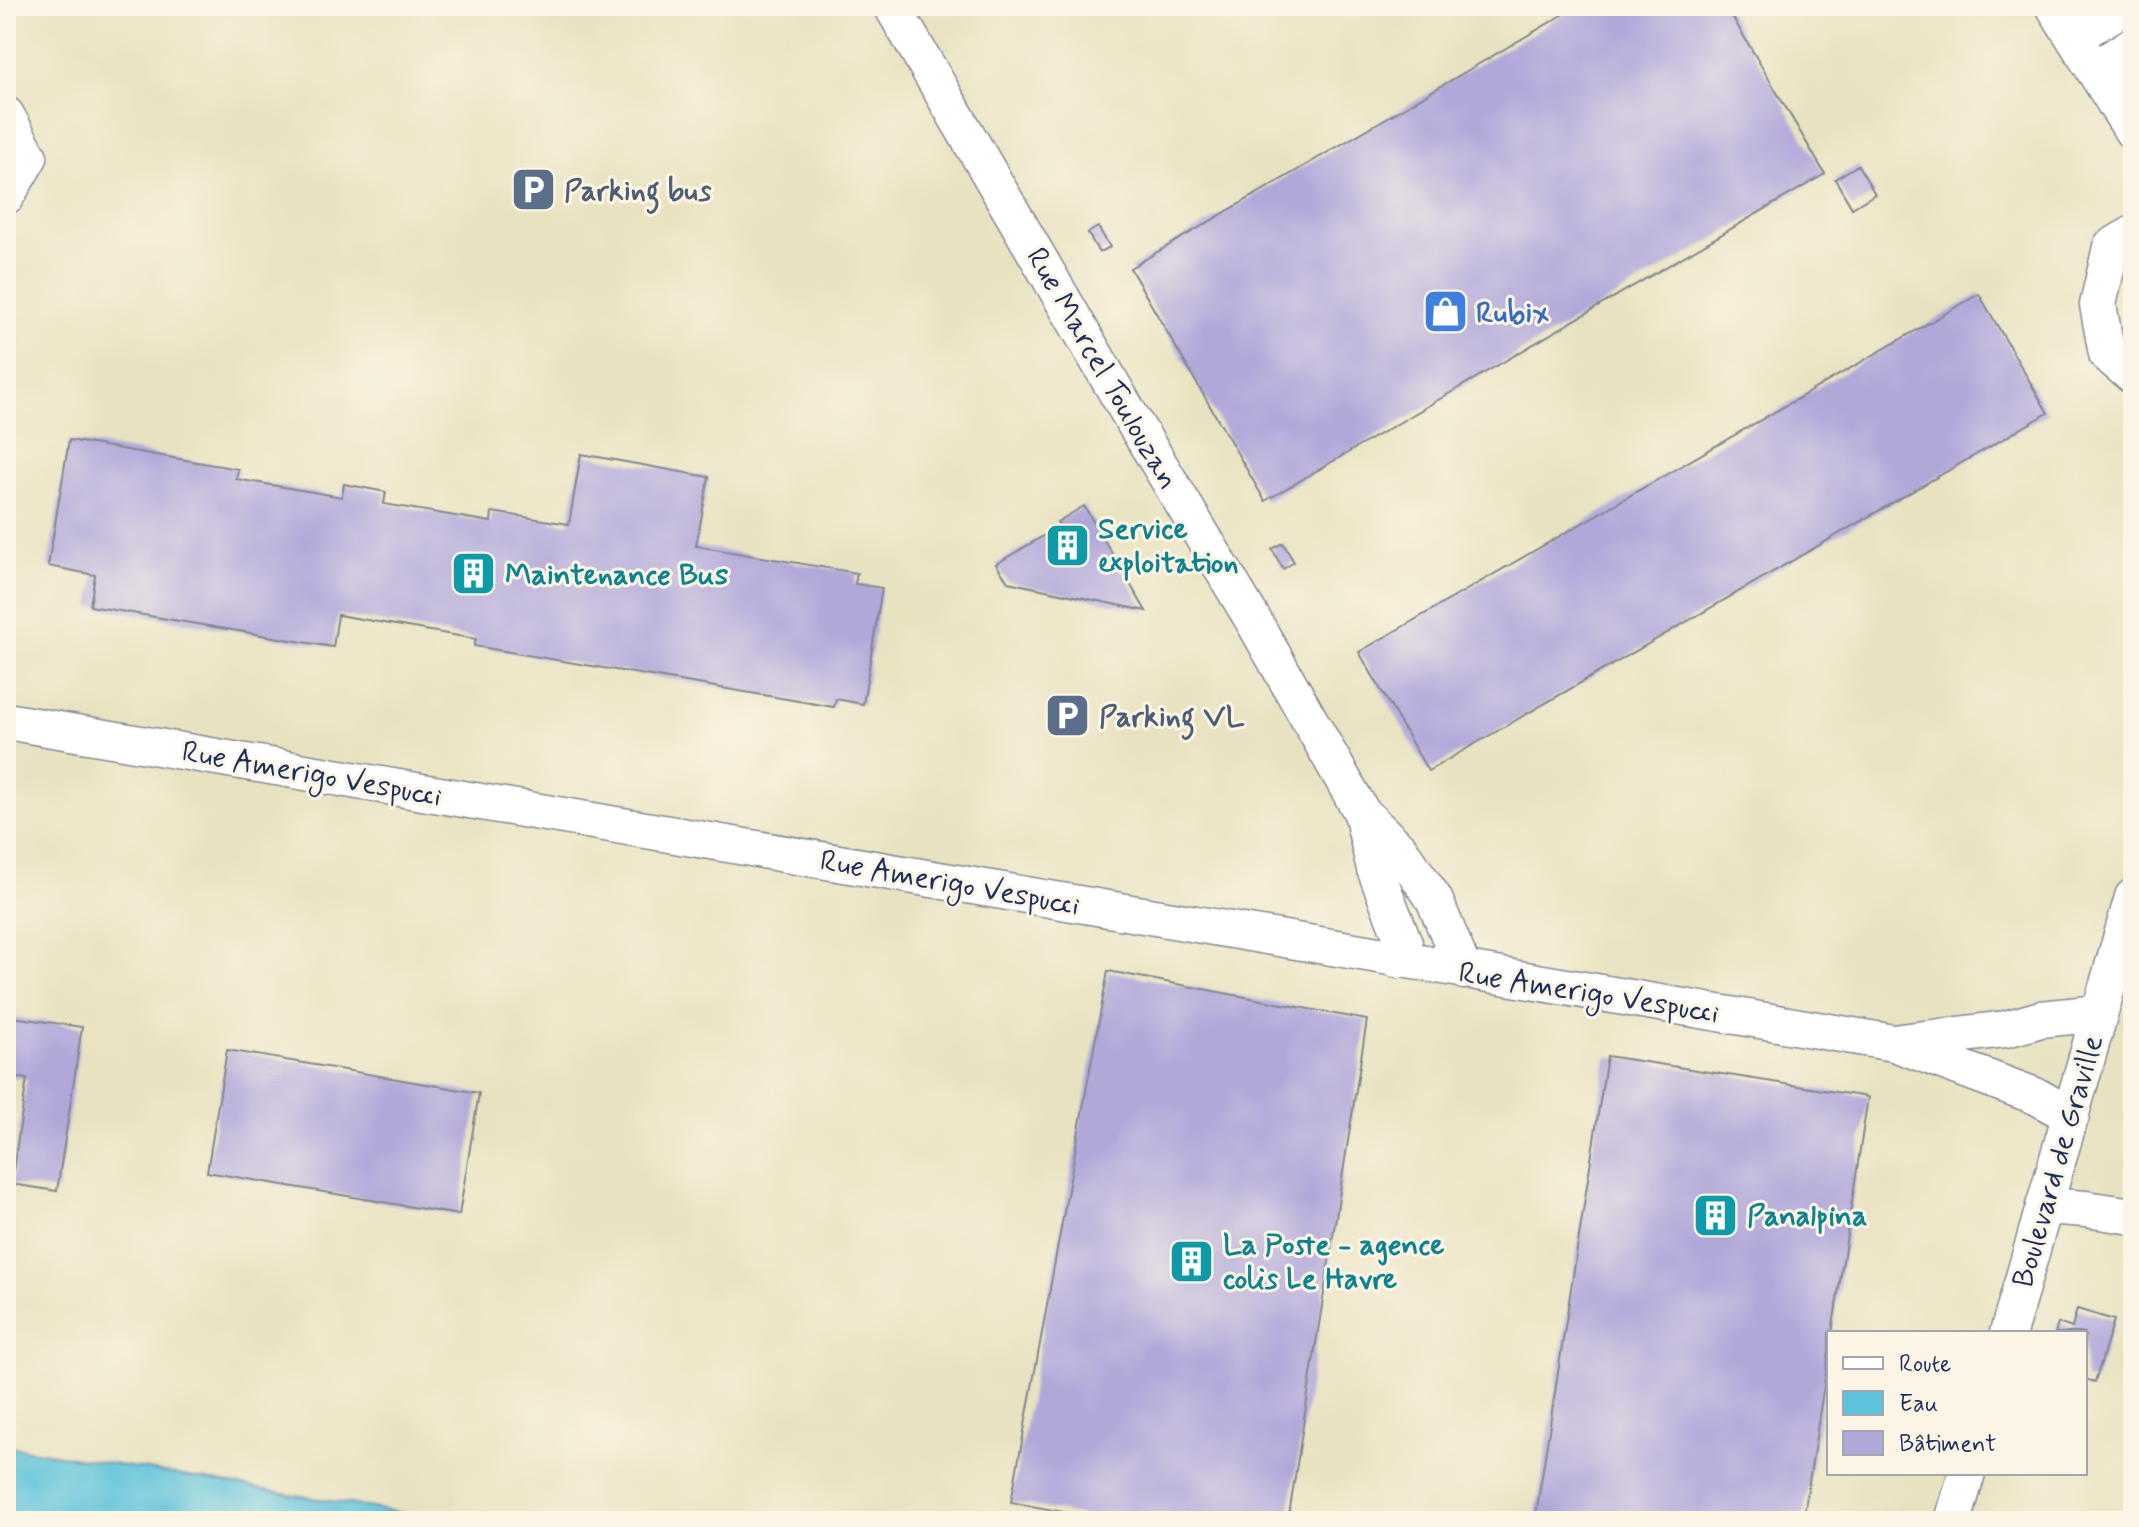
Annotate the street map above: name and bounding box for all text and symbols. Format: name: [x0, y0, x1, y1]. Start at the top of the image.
parking icon: Parking bus: [509, 166, 557, 214]
place label: Parking bus: [564, 172, 712, 215]
street label: Rue Marcel Toulouzan: [1017, 241, 1187, 497]
shop icon: Rubix: [1421, 288, 1469, 336]
place label: Rubix: [1476, 294, 1549, 333]
place label: Service exploitation: [1098, 510, 1239, 583]
building icon: Service exploitation: [1043, 521, 1091, 569]
building icon: Maintenance Bus: [450, 550, 498, 598]
place label: Maintenance Bus: [505, 556, 729, 595]
parking icon: Parking VL: [1044, 692, 1092, 740]
place label: Parking VL: [1099, 698, 1245, 741]
street label: Rue Amerigo Vespucci: [178, 732, 445, 819]
street label: Rue Amerigo Vespucci: [816, 841, 1083, 928]
street label: Rue Amerigo Vespucci: [1455, 954, 1722, 1035]
street label: Boulevard de Graville: [2004, 1031, 2113, 1292]
building icon: Panalpina: [1692, 1191, 1740, 1239]
place label: Panalpina: [1747, 1197, 1867, 1236]
place label: La Poste - agence colis Le Havre: [1223, 1226, 1444, 1299]
building icon: La Poste - agence colis Le Havre: [1168, 1237, 1216, 1285]
legend: [1827, 1331, 2087, 1475]
text: Route: [1899, 1349, 1951, 1380]
text: Eau: [1899, 1389, 1938, 1420]
text: Bâtiment: [1899, 1429, 1997, 1460]

